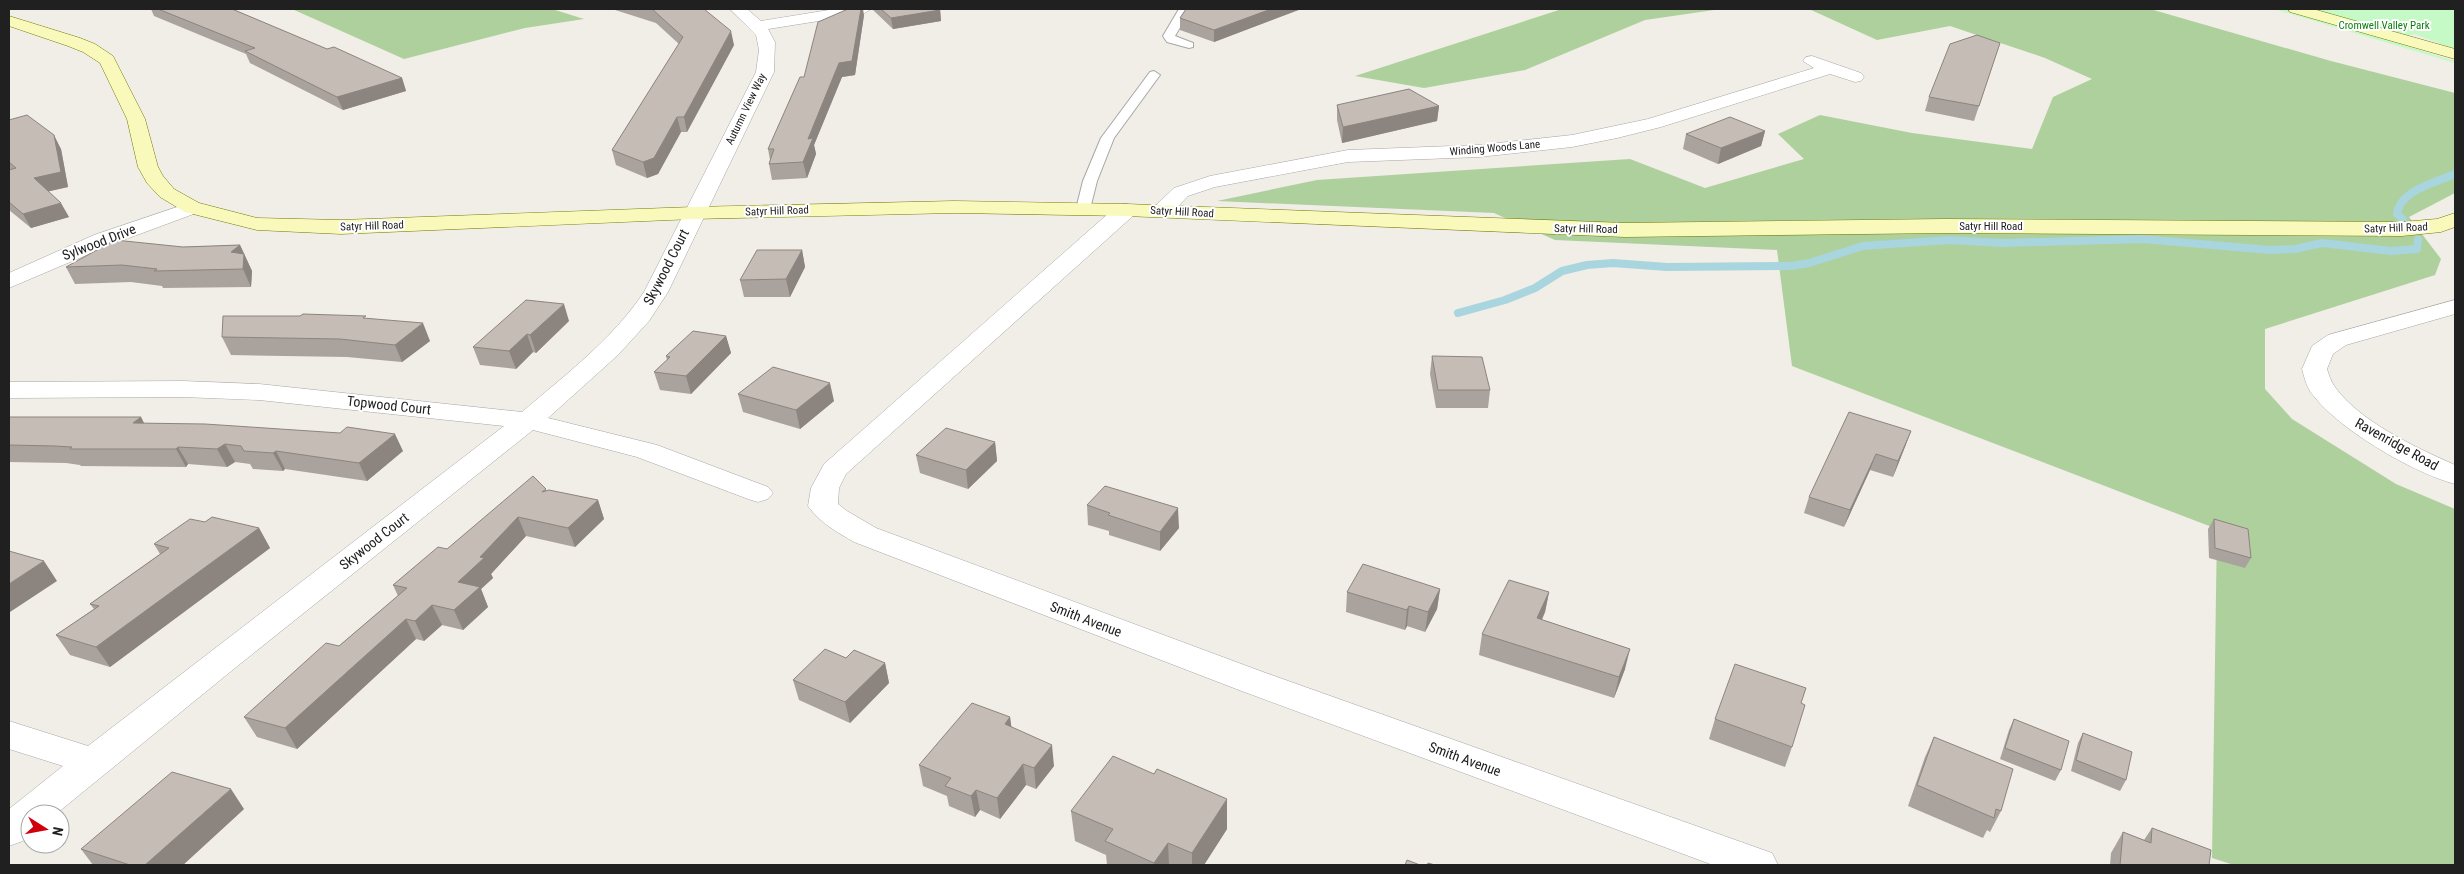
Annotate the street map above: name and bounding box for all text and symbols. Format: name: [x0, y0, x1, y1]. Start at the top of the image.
park label: Cromwell Valley Park: [2338, 19, 2430, 32]
street label: Autumn View Way: [723, 71, 769, 147]
street label: Winding Woods Lane: [1449, 138, 1541, 158]
street label: Satyr Hill Road: [745, 203, 809, 219]
street label: Satyr Hill Road: [1150, 204, 1214, 220]
street label: Satyr Hill Road: [340, 218, 404, 234]
street label: Sylwood Drive: [60, 220, 138, 263]
street label: Satyr Hill Road: [1959, 220, 2023, 233]
street label: Satyr Hill Road: [2364, 220, 2428, 236]
street label: Satyr Hill Road: [1554, 222, 1618, 236]
street label: Skywood Court: [640, 226, 692, 308]
street label: Topwood Court: [346, 393, 432, 417]
street label: Ravenridge Road: [2353, 415, 2441, 473]
street label: Skywood Court: [336, 509, 412, 573]
street label: Smith Avenue: [1048, 598, 1124, 640]
street label: Smith Avenue: [1427, 739, 1504, 780]
north arrow: [20, 804, 70, 854]
text: N: [49, 826, 66, 837]

